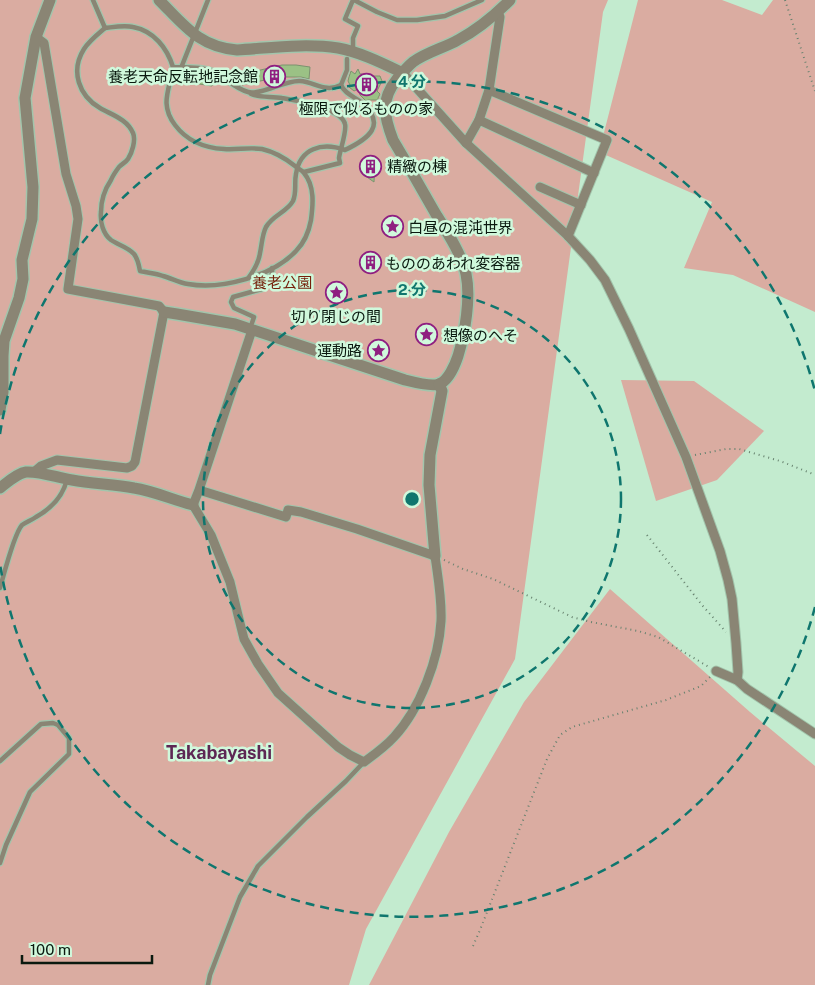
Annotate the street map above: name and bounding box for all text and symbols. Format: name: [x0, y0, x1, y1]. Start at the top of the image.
building icon: 養老天命反転地記念館: [262, 64, 286, 88]
place label: 養老天命反転地記念館: [108, 68, 258, 85]
building icon: 極限で似るものの家: [354, 73, 378, 97]
text: 4 分: [398, 73, 426, 90]
place label: 極限で似るものの家: [298, 100, 434, 117]
building icon: 精緻の棟: [359, 154, 383, 178]
place label: 精緻の棟: [387, 158, 447, 175]
place icon: 白昼の混沌世界: [380, 215, 404, 239]
place label: 白昼の混沌世界: [408, 219, 513, 236]
building icon: もののあわれ変容器: [358, 251, 382, 275]
place label: もののあわれ変容器: [386, 255, 520, 272]
park label: 養老公園: [252, 274, 312, 291]
place icon: 切り閉じの間: [324, 281, 348, 305]
text: 2 分: [398, 281, 426, 298]
place label: 切り閉じの間: [291, 308, 381, 325]
place icon: 想像のへそ: [415, 323, 439, 347]
place label: 想像のへそ: [443, 327, 518, 344]
place icon: 運動路: [366, 338, 390, 362]
place label: 運動路: [317, 342, 362, 359]
centre of rings: [403, 490, 421, 508]
district label: Takabayashi: [166, 742, 272, 763]
scale bar: [22, 932, 152, 964]
text: 100 m: [30, 941, 71, 958]

